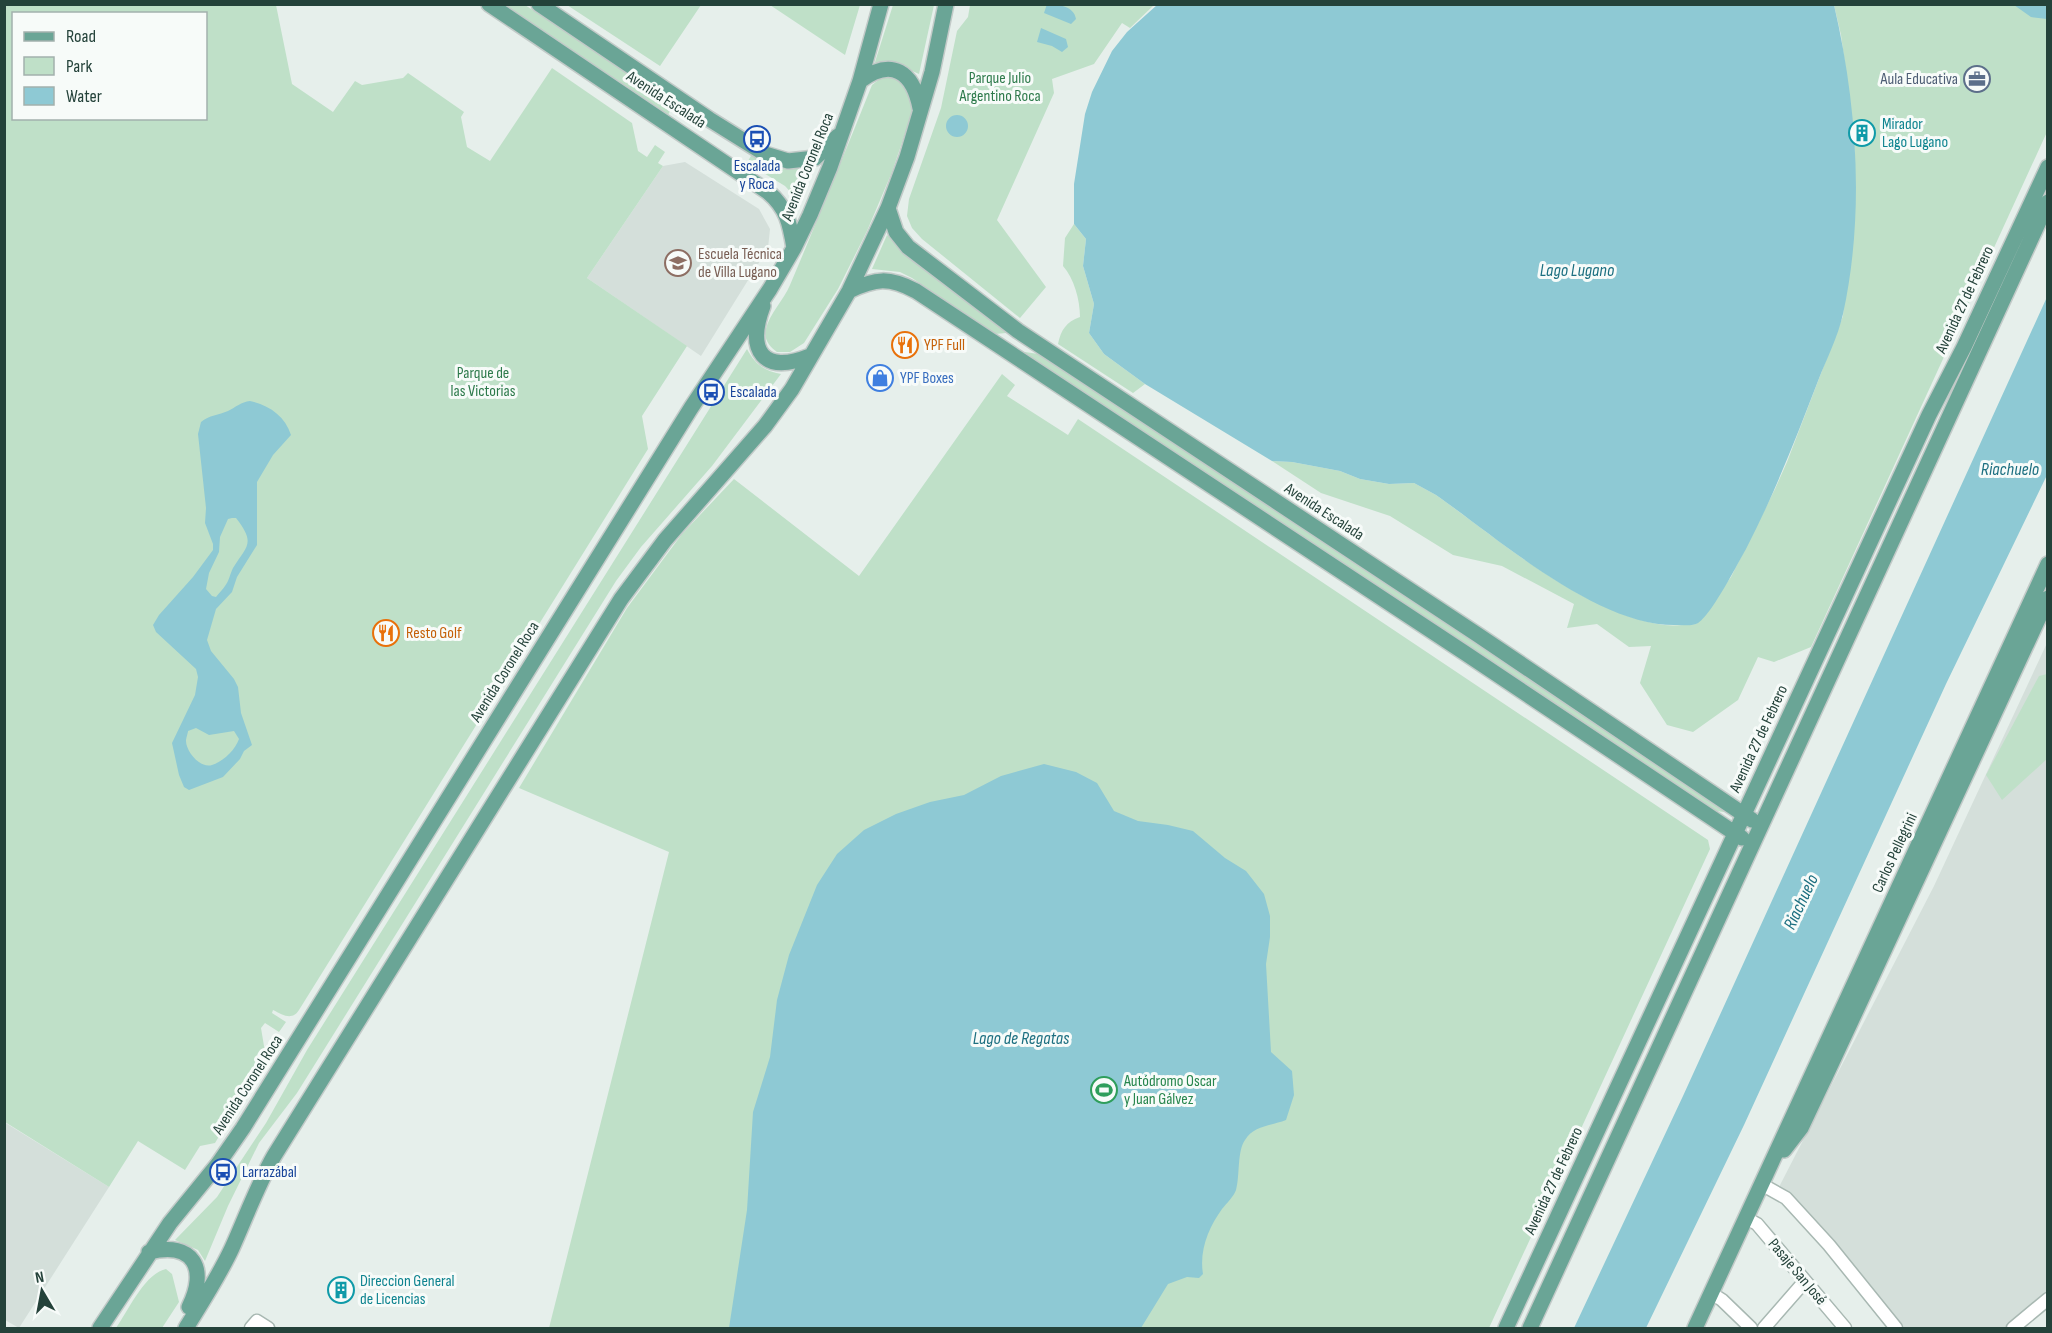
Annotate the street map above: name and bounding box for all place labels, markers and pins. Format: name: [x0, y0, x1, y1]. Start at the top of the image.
office icon: Aula Educativa: [1962, 64, 1992, 94]
place label: Aula Educativa: [1880, 70, 1958, 89]
place label: Mirador Lago Lugano: [1882, 115, 1948, 152]
building icon: Mirador Lago Lugano: [1847, 118, 1877, 148]
bus stop icon: Escalada y Roca: [742, 124, 772, 154]
place label: Escalada y Roca: [734, 157, 780, 194]
place label: Escuela Técnica de Villa Lugano: [698, 245, 782, 282]
school or university icon: Escuela Técnica de Villa Lugano: [663, 248, 693, 278]
restaurant icon: YPF Full: [890, 330, 920, 360]
place label: YPF Full: [924, 336, 965, 355]
shop icon: YPF Boxes: [865, 363, 895, 393]
place label: YPF Boxes: [900, 369, 954, 388]
bus stop icon: Escalada: [696, 377, 726, 407]
place label: Escalada: [730, 383, 777, 402]
restaurant icon: Resto Golf: [371, 618, 401, 648]
place label: Resto Golf: [406, 624, 462, 643]
place label: Autódromo Oscar y Juan Gálvez: [1123, 1072, 1217, 1109]
sports icon: Autódromo Oscar y Juan Gálvez: [1089, 1075, 1119, 1105]
bus stop icon: Larrazábal: [208, 1157, 238, 1187]
place label: Larrazábal: [242, 1163, 297, 1182]
place label: Direccion General de Licencias: [360, 1272, 455, 1309]
building icon: Direccion General de Licencias: [326, 1275, 356, 1305]

